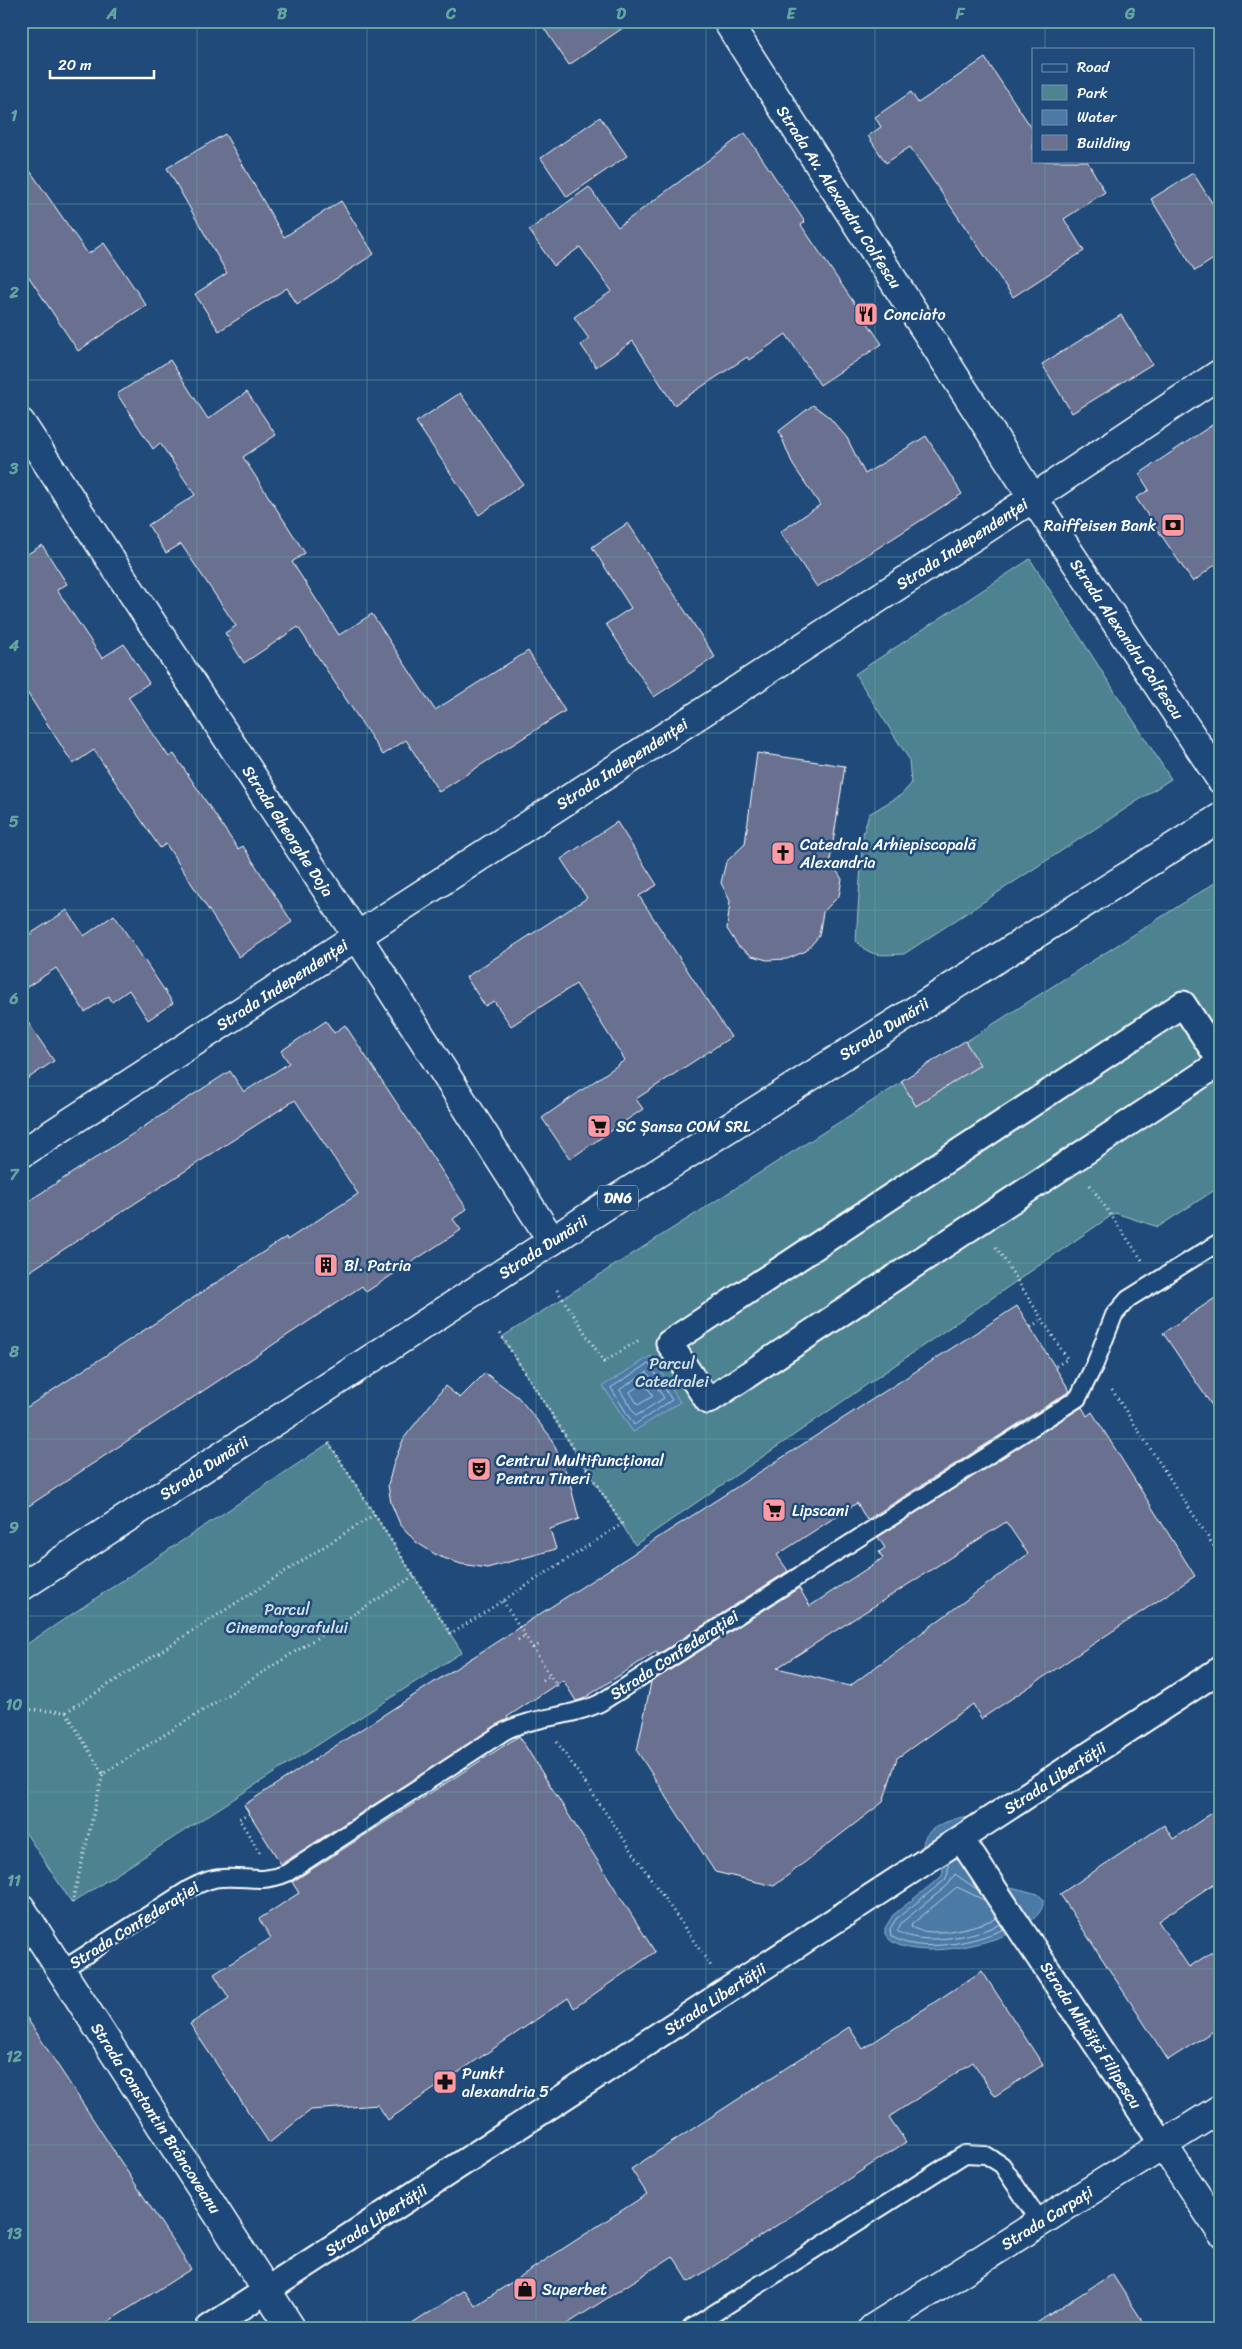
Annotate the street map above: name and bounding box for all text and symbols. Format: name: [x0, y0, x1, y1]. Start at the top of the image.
text: A: [106, 0, 117, 28]
text: B: [277, 0, 288, 28]
text: C: [445, 0, 457, 28]
text: D: [616, 0, 626, 28]
text: E: [787, 0, 797, 28]
text: F: [955, 0, 966, 28]
text: G: [1124, 0, 1136, 28]
scale bar: [50, 48, 154, 80]
legend: [1032, 48, 1194, 162]
text: 20 m: [58, 52, 92, 78]
text: Road: [1077, 54, 1110, 80]
text: Park: [1077, 80, 1108, 106]
street label: Strada Av. Alexandru Colfescu: [768, 99, 910, 295]
text: 1: [11, 101, 18, 130]
text: Water: [1077, 104, 1117, 130]
text: Building: [1077, 130, 1131, 156]
text: 2: [8, 278, 19, 307]
place label: Conciato: [884, 300, 946, 329]
restaurant icon: Conciato: [853, 301, 879, 327]
text: 3: [9, 454, 19, 483]
street label: Strada Independenței: [890, 490, 1035, 598]
place label: Raiffeisen Bank: [1044, 511, 1156, 540]
bank icon: Raiffeisen Bank: [1160, 512, 1186, 538]
street label: Strada Alexandru Colfescu: [1062, 552, 1192, 726]
text: 4: [8, 631, 19, 660]
street label: Strada Independenței: [550, 710, 695, 818]
street label: Strada Gheorghe Doja: [234, 759, 342, 903]
text: 5: [9, 807, 19, 836]
place label: Catedrala Arhiepiscopală Alexandria: [799, 830, 977, 877]
church icon: Catedrala Arhiepiscopală Alexandria: [770, 840, 796, 866]
street label: Strada Independenței: [210, 931, 355, 1039]
text: 6: [8, 984, 19, 1013]
street label: Strada Dunării: [833, 989, 936, 1068]
place label: SC Șansa COM SRL: [616, 1112, 751, 1141]
supermarket icon: SC Șansa COM SRL: [586, 1113, 612, 1139]
text: 7: [9, 1160, 20, 1189]
road number: DN6: [598, 1186, 638, 1210]
street label: Strada Dunării: [492, 1207, 594, 1287]
place label: Bl. Patria: [344, 1251, 411, 1280]
building icon: Bl. Patria: [313, 1252, 339, 1278]
text: 8: [8, 1337, 19, 1366]
park label: Parcul Catedralei: [635, 1349, 709, 1396]
street label: Strada Dunării: [153, 1428, 255, 1508]
place label: Centrul Multifuncțional Pentru Tineri: [496, 1446, 664, 1493]
theatre icon: Centrul Multifuncțional Pentru Tineri: [466, 1456, 492, 1482]
place label: Lipscani: [792, 1496, 849, 1525]
supermarket icon: Lipscani: [761, 1497, 787, 1523]
text: 9: [9, 1513, 19, 1542]
park label: Parcul Cinematografului: [226, 1595, 349, 1642]
street label: Strada Confederației: [604, 1602, 745, 1708]
text: 10: [6, 1690, 22, 1719]
street label: Strada Libertății: [998, 1733, 1113, 1822]
text: 11: [7, 1866, 21, 1895]
street label: Strada Confederației: [63, 1873, 205, 1977]
street label: Strada Libertății: [658, 1954, 773, 2043]
street label: Strada Mihăiță Filipescu: [1032, 1955, 1150, 2115]
street label: Strada Constantin Brâncoveanu: [83, 2016, 229, 2220]
text: 12: [6, 2042, 23, 2071]
place label: Punkt alexandria 5: [462, 2059, 549, 2106]
pharmacy icon: Punkt alexandria 5: [432, 2069, 458, 2095]
street label: Strada Libertății: [319, 2175, 434, 2264]
street label: Strada Carpați: [995, 2178, 1100, 2258]
text: 13: [6, 2219, 22, 2248]
place label: Superbet: [542, 2275, 607, 2304]
shop icon: Superbet: [512, 2276, 538, 2302]

